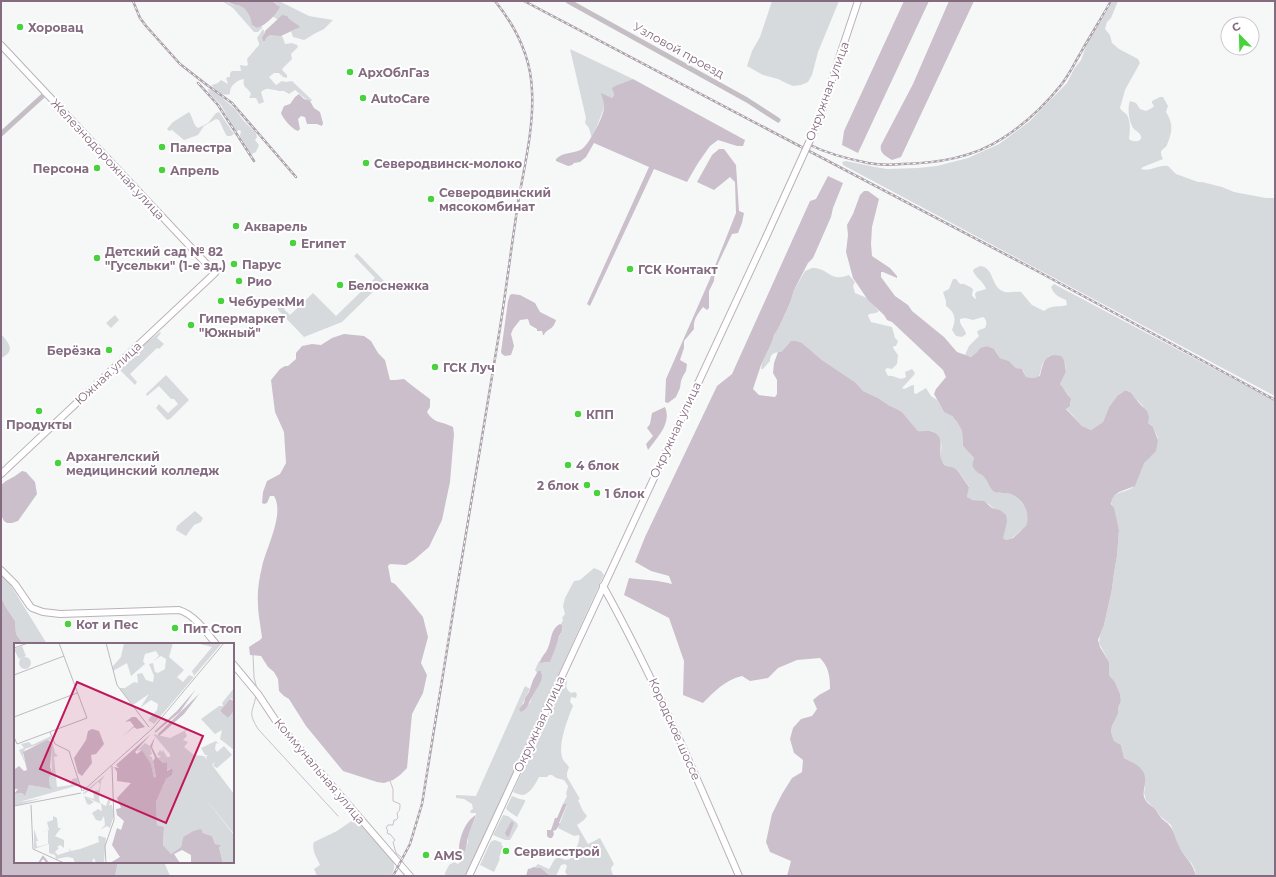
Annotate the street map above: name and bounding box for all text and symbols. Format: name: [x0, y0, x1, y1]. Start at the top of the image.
north arrow: [1220, 16, 1260, 56]
street label: Узловой проезд: [631, 19, 727, 81]
text: С: [1230, 19, 1243, 35]
place label: Хоровац: [28, 20, 84, 35]
marker: Хоровац: [15, 22, 25, 32]
street label: Окружная улица: [802, 39, 852, 143]
place label: АрхОблГаз: [358, 65, 430, 80]
marker: АрхОблГаз: [345, 67, 355, 77]
place label: AutoCare: [370, 91, 430, 106]
marker: AutoCare: [358, 93, 368, 103]
street label: Железнодорожная улица: [48, 95, 168, 223]
place label: Палестра: [170, 140, 232, 155]
marker: Палестра: [157, 142, 167, 152]
place label: Северодвинск-молоко: [374, 156, 522, 171]
marker: Северодвинск-молоко: [361, 158, 371, 168]
place label: Персона: [33, 161, 89, 176]
marker: Персона: [92, 163, 102, 173]
place label: Апрель: [170, 163, 219, 178]
marker: Апрель: [157, 165, 167, 175]
place label: Северодвинский мясокомбинат: [439, 185, 551, 214]
marker: Северодвинский мясокомбинат: [426, 194, 436, 204]
place label: Акварель: [244, 219, 307, 234]
marker: Акварель: [231, 221, 241, 231]
place label: Египет: [301, 236, 346, 251]
marker: Египет: [288, 238, 298, 248]
place label: Детский сад № 82 "Гусельки" (1-е зд.): [105, 244, 226, 273]
marker: Детский сад № 82 "Гусельки" (1-е зд.): [92, 253, 102, 263]
place label: Парус: [242, 257, 281, 272]
marker: Парус: [229, 259, 239, 269]
place label: ГСК Контакт: [638, 262, 718, 277]
marker: ГСК Контакт: [625, 264, 635, 274]
place label: Рио: [247, 274, 272, 289]
marker: Рио: [234, 276, 244, 286]
place label: Белоснежка: [348, 278, 429, 293]
marker: Белоснежка: [335, 280, 345, 290]
place label: ЧебурекМи: [229, 294, 305, 309]
marker: ЧебурекМи: [216, 296, 226, 306]
place label: Гипермаркет "Южный": [199, 311, 286, 340]
marker: Гипермаркет "Южный": [186, 320, 196, 330]
street label: Южная улица: [71, 338, 145, 408]
place label: Берёзка: [47, 343, 101, 358]
marker: Берёзка: [104, 345, 114, 355]
place label: ГСК Луч: [443, 360, 495, 375]
marker: ГСК Луч: [430, 362, 440, 372]
street label: Окружная улица: [646, 379, 704, 481]
marker: Продукты: [34, 406, 44, 416]
place label: КПП: [586, 407, 614, 422]
marker: КПП: [573, 409, 583, 419]
place label: Продукты: [6, 417, 72, 432]
place label: Архангелский медицинский колледж: [66, 449, 219, 478]
marker: Архангелский медицинский колледж: [53, 458, 63, 468]
place label: 4 блок: [576, 458, 619, 473]
marker: 4 блок: [563, 460, 573, 470]
place label: 2 блок: [537, 478, 579, 493]
marker: 2 блок: [582, 480, 592, 490]
place label: 1 блок: [605, 486, 645, 501]
marker: 1 блок: [592, 488, 602, 498]
place label: Кот и Пес: [76, 617, 138, 632]
marker: Кот и Пес: [63, 619, 73, 629]
place label: Пит Стоп: [183, 621, 242, 636]
marker: Пит Стоп: [170, 623, 180, 633]
inset map: [14, 643, 234, 863]
street label: Окружная улица: [510, 673, 568, 775]
street label: Кородское шоссе: [646, 675, 704, 783]
street label: Коммунальная улица: [271, 715, 369, 827]
place label: Сервисстрой: [514, 844, 600, 859]
marker: Сервисстрой: [501, 846, 511, 856]
place label: AMS: [433, 848, 463, 863]
marker: AMS: [421, 850, 431, 860]

